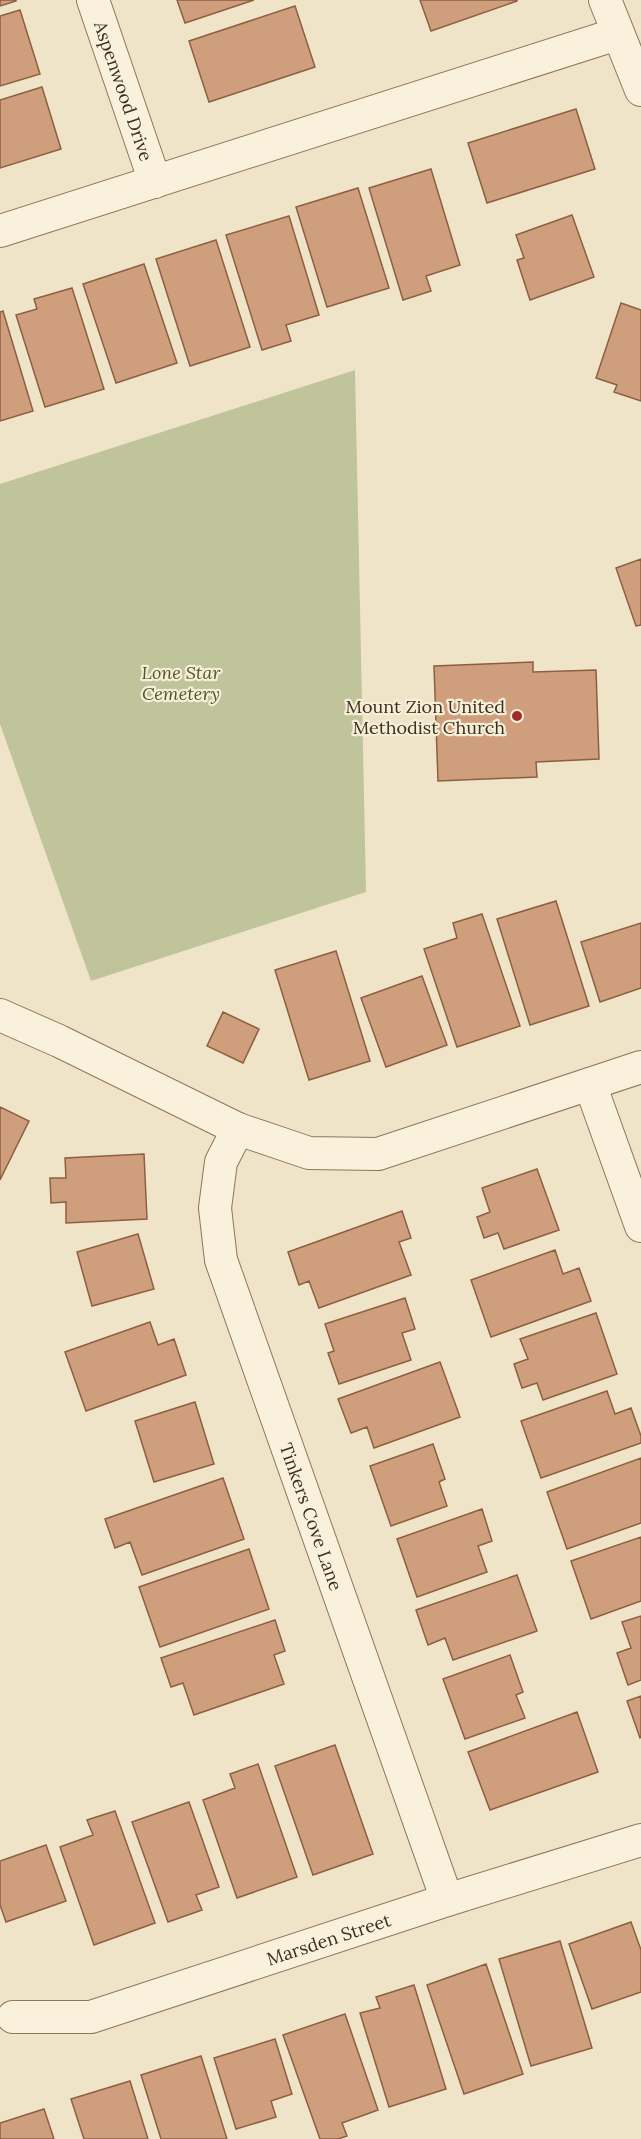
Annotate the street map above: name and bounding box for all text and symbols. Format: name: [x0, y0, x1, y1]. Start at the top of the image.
street label: Aspenwood Drive: [89, 17, 159, 164]
park label: Lone Star Cemetery: [142, 661, 221, 705]
place label: Mount Zion United Methodist Church: [346, 695, 505, 739]
marker: Mount Zion United Methodist Church: [510, 709, 524, 723]
street label: Tinkers Cove Lane: [275, 1440, 348, 1594]
street label: Marsden Street: [264, 1908, 394, 1970]

